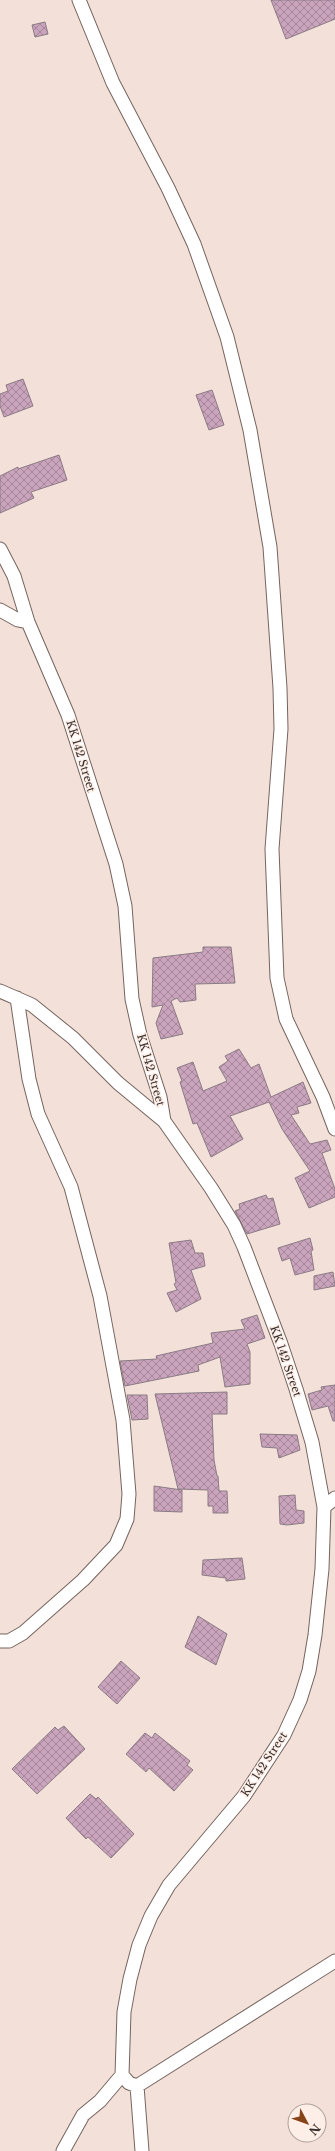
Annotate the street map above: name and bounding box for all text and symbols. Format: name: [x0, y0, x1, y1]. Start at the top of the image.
street label: KK 142 Street: [63, 718, 99, 794]
street label: KK 142 Street: [134, 1032, 168, 1108]
street label: KK 142 Street: [267, 1324, 305, 1399]
street label: KK 142 Street: [238, 1728, 291, 1799]
north arrow: [287, 2103, 327, 2143]
text: N: [305, 2121, 323, 2139]

